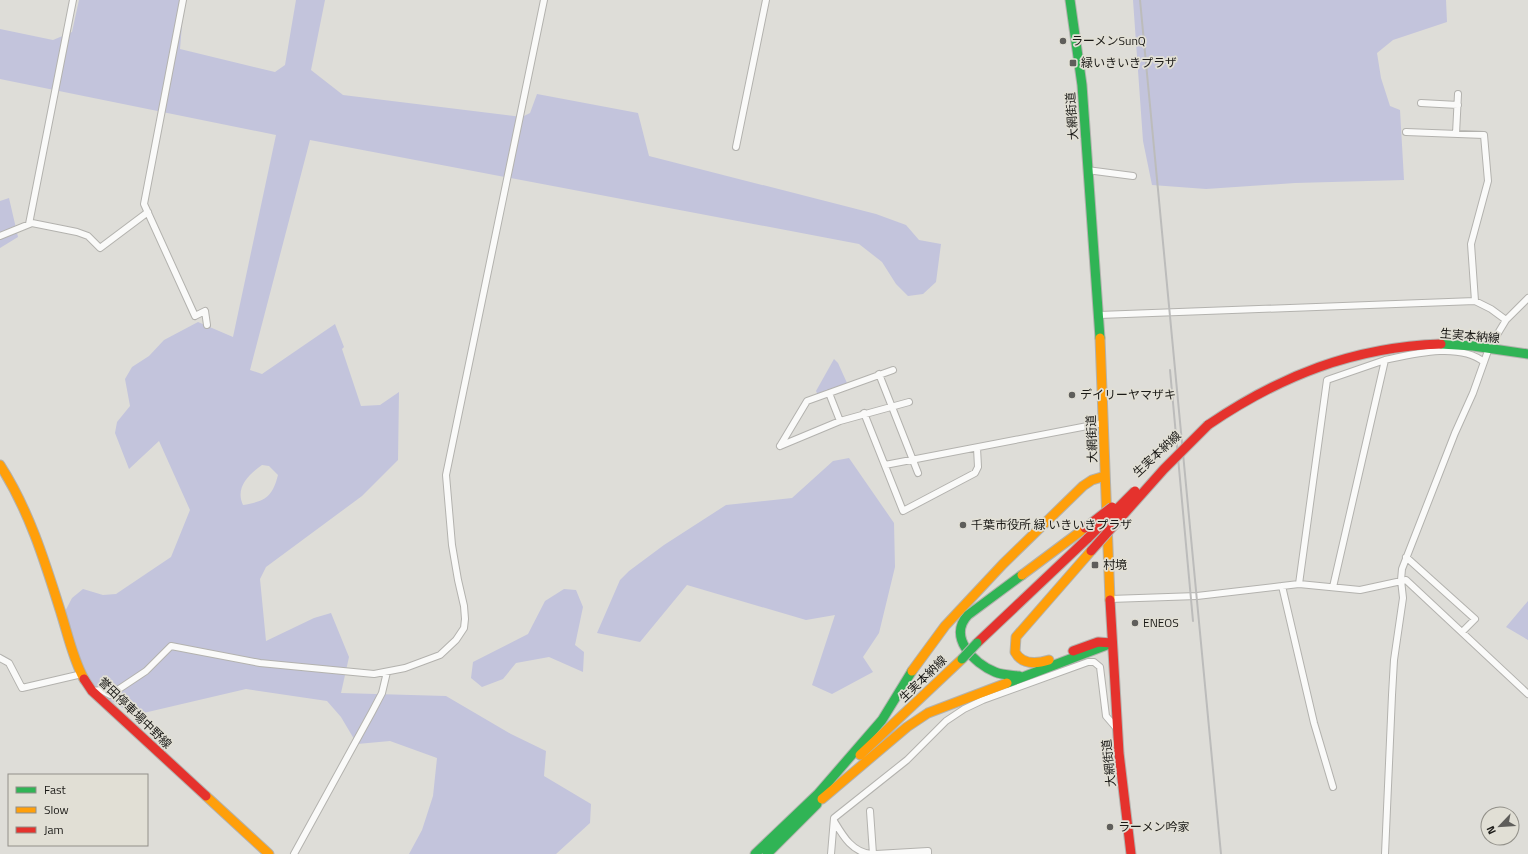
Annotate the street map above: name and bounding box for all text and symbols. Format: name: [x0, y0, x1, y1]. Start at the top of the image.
place label: ラーメンSunQ: [1071, 31, 1146, 50]
marker: ラーメンSunQ: [1058, 36, 1068, 46]
place label: 緑いきいきプラザ: [1081, 53, 1177, 72]
marker: 緑いきいきプラザ: [1068, 58, 1078, 68]
street label: 大網街道: [1060, 91, 1083, 141]
street label: 生実本納線: [1439, 323, 1501, 348]
place label: デイリーヤマザキ: [1080, 385, 1176, 404]
marker: デイリーヤマザキ: [1067, 390, 1077, 400]
street label: 大網街道: [1081, 415, 1102, 463]
street label: 生実本納線: [1128, 426, 1185, 481]
place label: 千葉市役所 緑 いきいきプラザ: [971, 515, 1132, 534]
marker: 千葉市役所 緑 いきいきプラザ: [958, 520, 968, 530]
place label: 村境: [1103, 555, 1127, 574]
marker: 村境: [1090, 560, 1100, 570]
place label: ENEOS: [1143, 613, 1179, 632]
marker: ENEOS: [1130, 618, 1140, 628]
street label: 生実本納線: [894, 651, 951, 706]
street label: 誉田停車場中野線: [94, 672, 176, 753]
street label: 大網街道: [1097, 738, 1120, 788]
legend: [8, 774, 148, 846]
text: Fast: [44, 780, 67, 799]
text: Slow: [44, 800, 69, 819]
north arrow: [1480, 806, 1520, 846]
place label: ラーメン吟家: [1118, 817, 1190, 836]
text: Jam: [44, 820, 64, 839]
marker: ラーメン吟家: [1105, 822, 1115, 832]
text: N: [1482, 823, 1500, 837]

